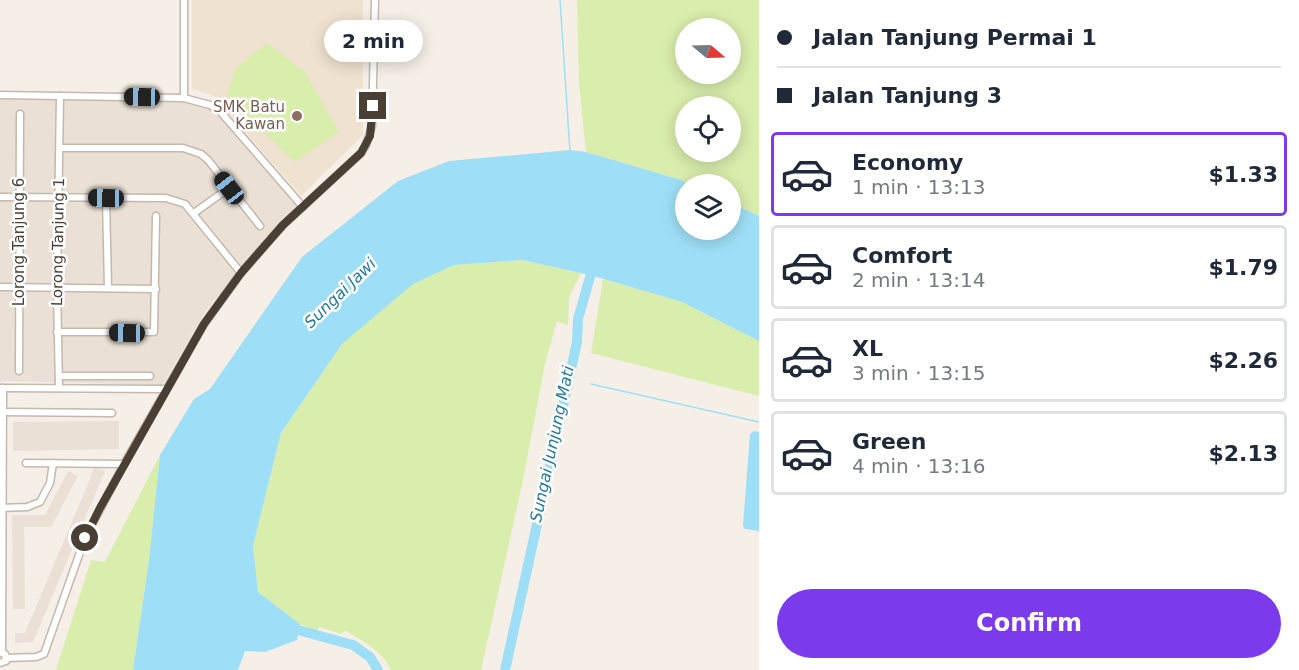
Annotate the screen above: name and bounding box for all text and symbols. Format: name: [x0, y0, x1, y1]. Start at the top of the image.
north arrow: [675, 18, 741, 84]
map controls: [675, 18, 741, 240]
callout: 2 min: [324, 19, 422, 61]
text: Jalan Tanjung Permai 1: [813, 25, 1097, 50]
text: 2 min: [342, 29, 405, 53]
text: Jalan Tanjung 3: [813, 83, 1002, 108]
car: [124, 88, 160, 106]
route end: [359, 92, 386, 119]
button: locate: [675, 96, 741, 162]
place label: SMK Batu Kawan: [213, 98, 285, 133]
marker: SMK Batu Kawan: [290, 109, 304, 123]
icon: car: [780, 147, 834, 201]
text: Economy: [852, 150, 963, 175]
text: $1.33: [1208, 162, 1278, 187]
car: [211, 168, 247, 208]
button: layers: [675, 174, 741, 240]
text: 1 min · 13:13: [852, 175, 986, 199]
street label: Lorong Tanjung 6: [10, 178, 28, 306]
street label: Lorong Tanjung 1: [48, 178, 68, 306]
car: [88, 189, 124, 207]
icon: car: [780, 240, 834, 294]
text: Comfort: [852, 243, 952, 268]
water label: Sungai Jawi: [300, 254, 380, 332]
text: $1.79: [1208, 255, 1278, 280]
text: 2 min · 13:14: [852, 268, 986, 292]
car: [109, 324, 145, 342]
icon: car: [780, 333, 834, 387]
text: XL: [852, 336, 883, 361]
text: $2.26: [1208, 348, 1278, 373]
text: 3 min · 13:15: [852, 361, 986, 385]
water label: Sungai Junjung Mati: [526, 364, 578, 524]
icon: car: [780, 426, 834, 480]
text: Green: [852, 429, 926, 454]
text: $2.13: [1208, 441, 1278, 466]
text: 4 min · 13:16: [852, 454, 986, 478]
route start: [71, 524, 98, 551]
button: Confirm: [777, 589, 1281, 658]

